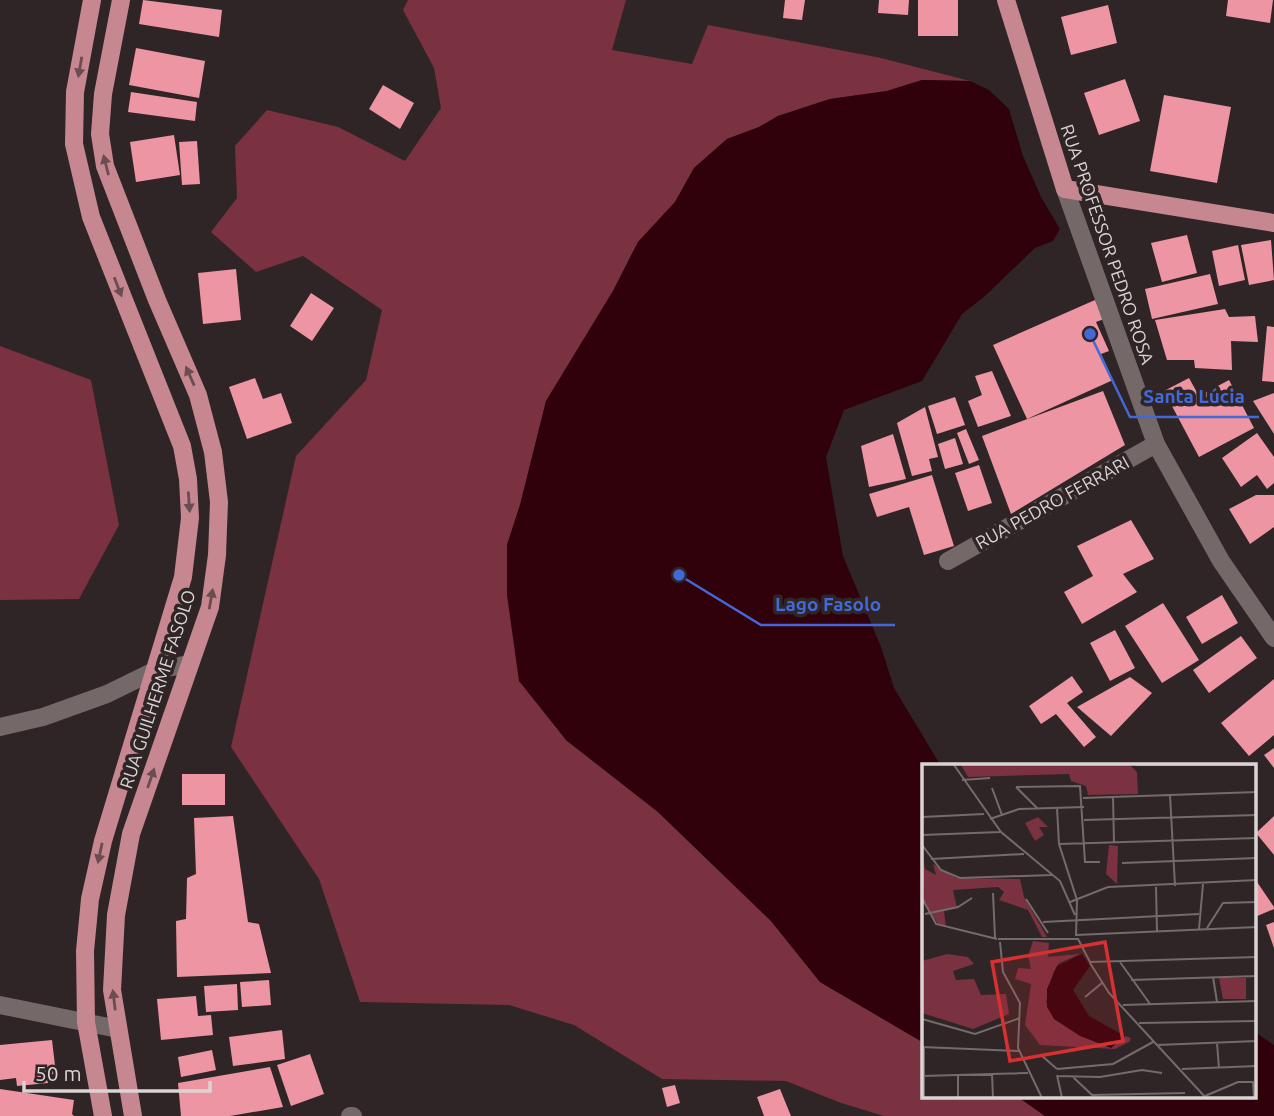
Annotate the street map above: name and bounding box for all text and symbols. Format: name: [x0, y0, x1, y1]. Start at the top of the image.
one-way arrow: [74, 56, 85, 78]
street label: RUA PROFESSOR PEDRO ROSA: [1058, 122, 1159, 367]
one-way arrow: [100, 154, 111, 176]
one-way arrow: [112, 277, 123, 298]
one-way arrow: [184, 366, 195, 387]
callout: Santa Lúcia: [1130, 377, 1259, 417]
text: Santa Lúcia: [1143, 385, 1245, 407]
street label: RUA PEDRO FERRARI: [972, 452, 1132, 552]
one-way arrow: [184, 491, 195, 513]
callout: Lago Fasolo: [761, 585, 895, 625]
street label: RUA GUILHERME FASOLO: [115, 587, 199, 791]
one-way arrow: [205, 588, 216, 610]
text: Lago Fasolo: [775, 593, 881, 615]
inset map: [922, 764, 1256, 1098]
one-way arrow: [146, 767, 157, 788]
one-way arrow: [95, 842, 106, 864]
one-way arrow: [108, 989, 119, 1011]
scale bar: [24, 1050, 210, 1094]
text: 50 m: [35, 1061, 82, 1085]

